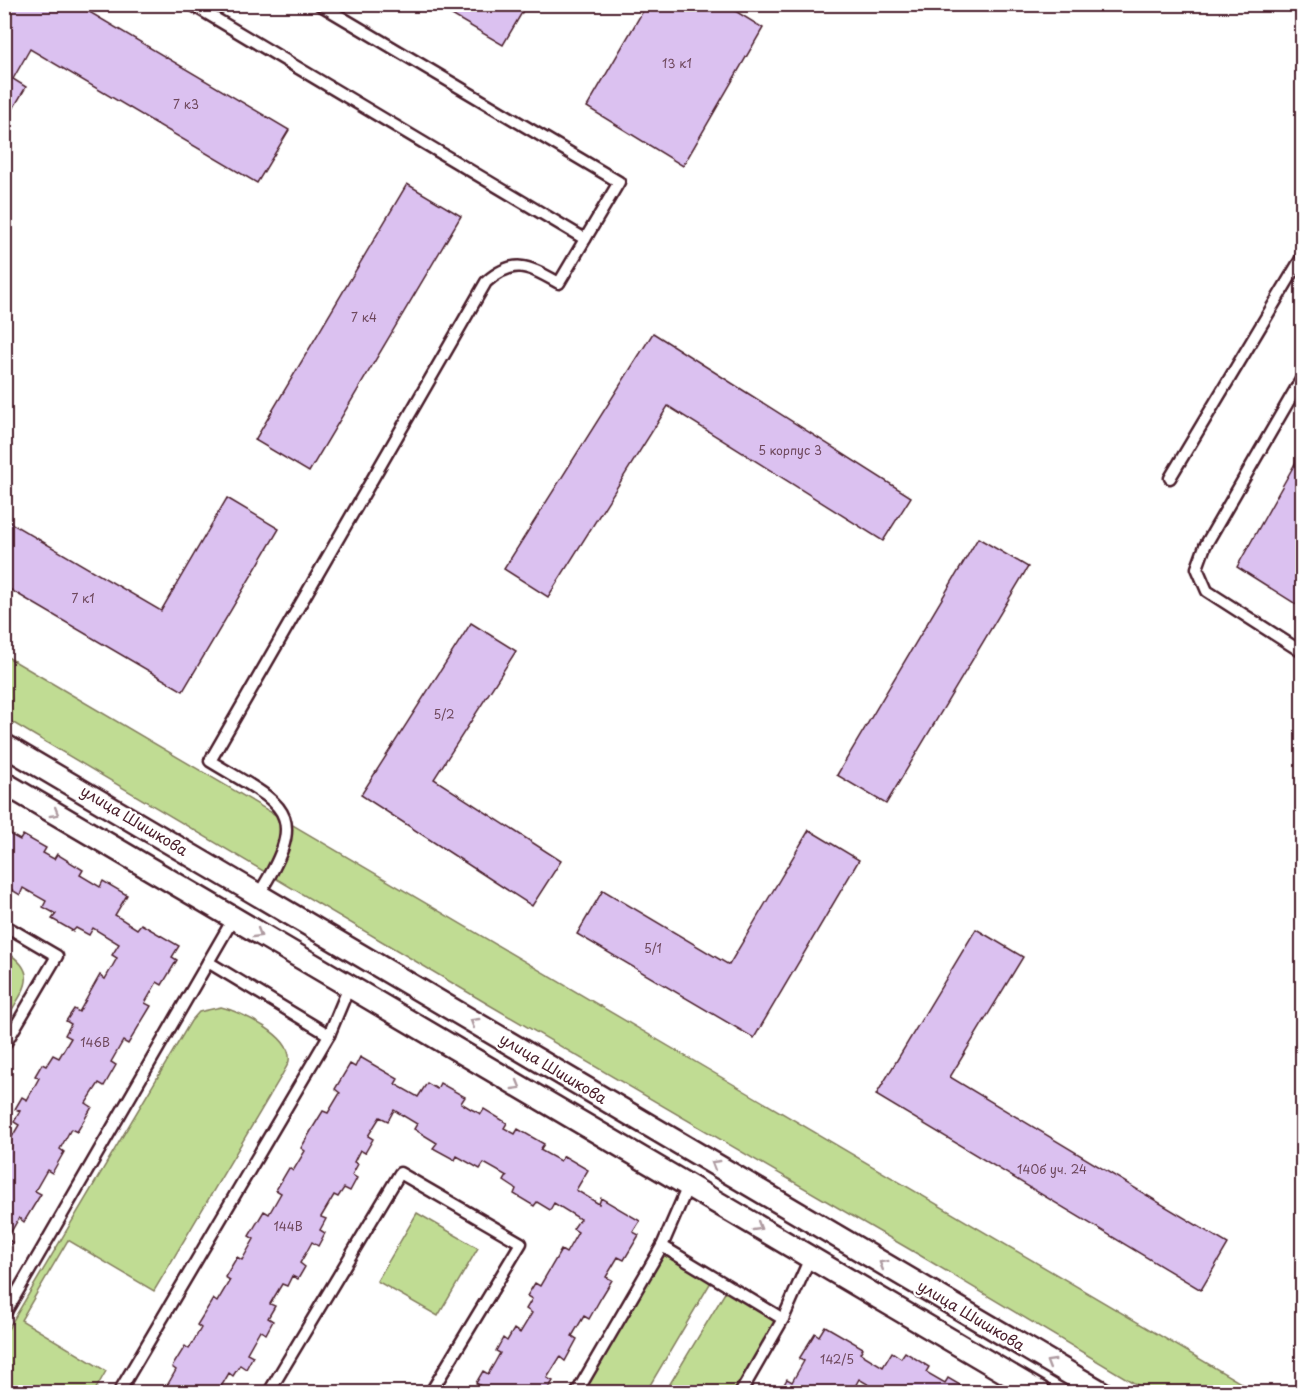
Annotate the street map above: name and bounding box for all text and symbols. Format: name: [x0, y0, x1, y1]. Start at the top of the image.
house number: 13 к1: [662, 54, 692, 72]
house number: 7 к3: [173, 95, 199, 113]
house number: 7 к4: [351, 308, 377, 326]
house number: 5 корпус 3: [758, 441, 822, 459]
house number: 7 к1: [71, 589, 95, 607]
house number: 5/2: [433, 705, 455, 723]
street label: улица Шишкова: [77, 779, 193, 861]
one-way arrow: [49, 805, 59, 817]
one-way arrow: [252, 926, 262, 938]
house number: 5/1: [644, 939, 662, 957]
one-way arrow: [470, 1018, 481, 1030]
street label: улица Шишкова: [496, 1027, 612, 1109]
house number: 146В: [80, 1033, 110, 1051]
one-way arrow: [511, 1078, 521, 1090]
one-way arrow: [711, 1160, 721, 1172]
house number: 140б уч. 24: [1017, 1160, 1087, 1178]
house number: 144В: [273, 1217, 303, 1235]
one-way arrow: [752, 1219, 762, 1231]
one-way arrow: [878, 1259, 889, 1271]
street label: улица Шишкова: [914, 1274, 1030, 1356]
house number: 142/5: [820, 1350, 854, 1368]
one-way arrow: [1046, 1358, 1056, 1370]

